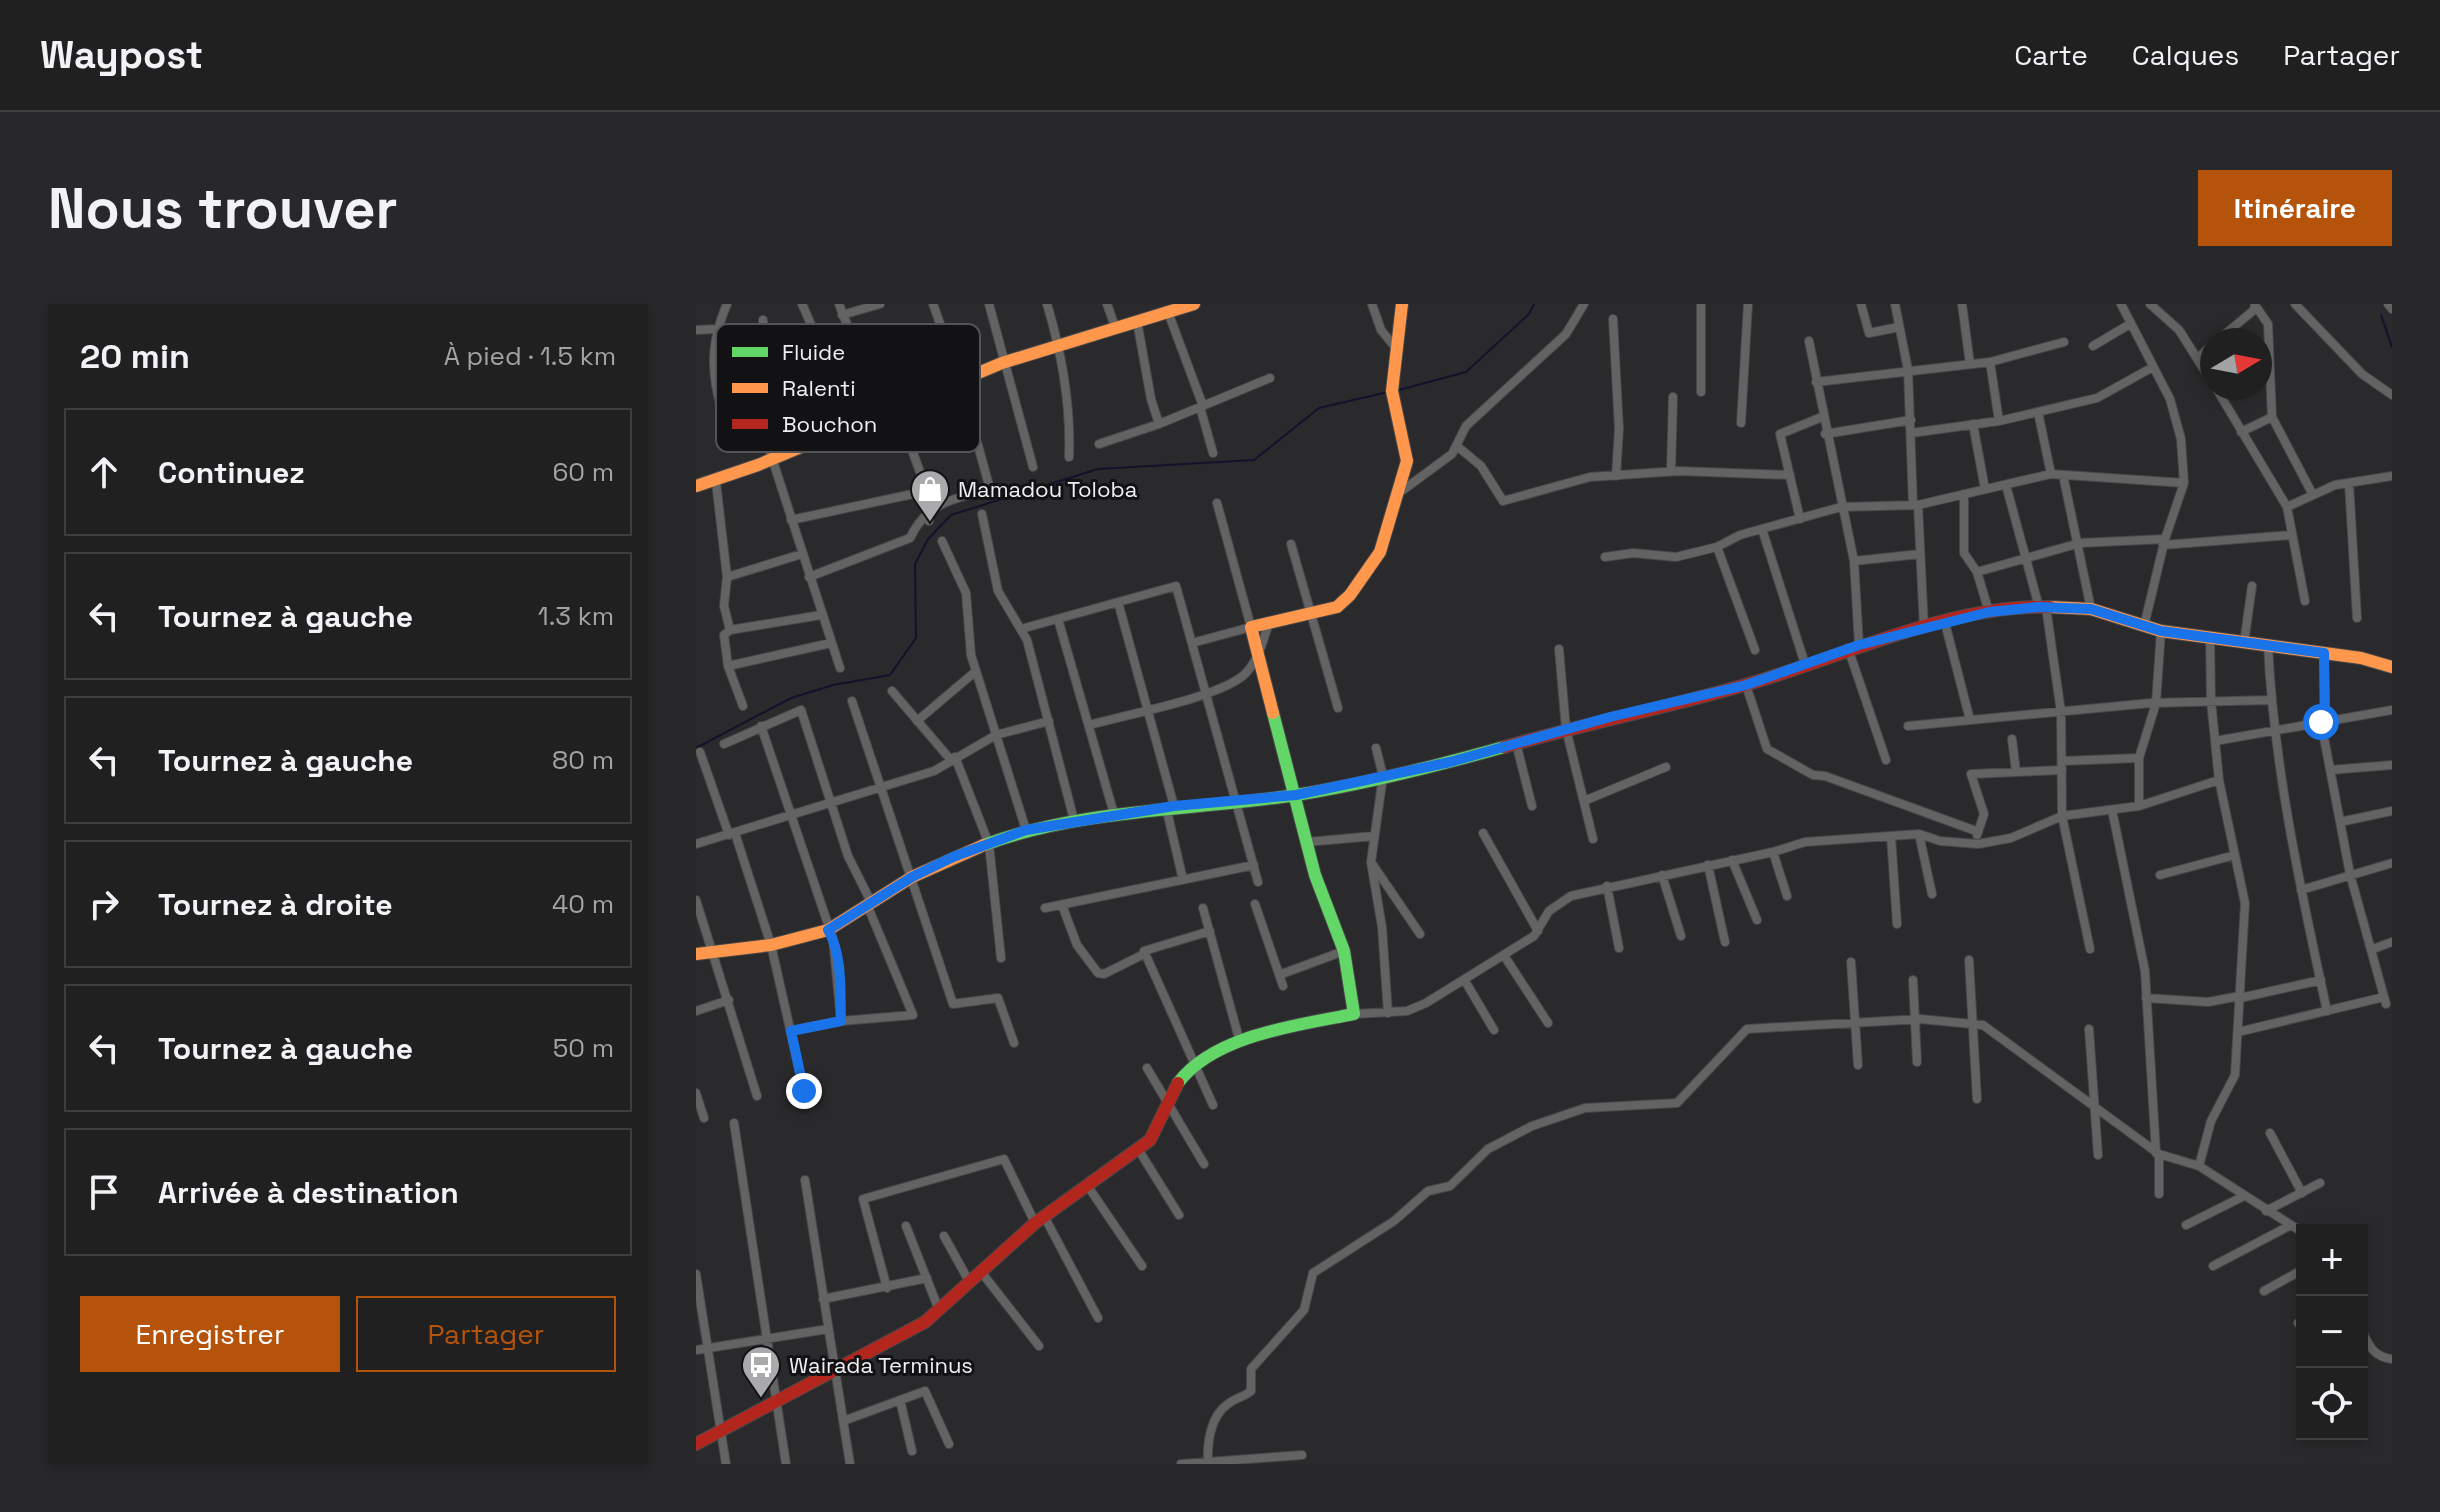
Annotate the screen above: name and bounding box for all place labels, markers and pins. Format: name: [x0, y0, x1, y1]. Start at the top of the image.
shop icon: Mamadou Toloba: [909, 468, 951, 523]
place label: Mamadou Toloba: [958, 475, 1138, 503]
bus stop icon: Wairada Terminus: [740, 1344, 782, 1399]
place label: Wairada Terminus: [789, 1351, 973, 1379]

